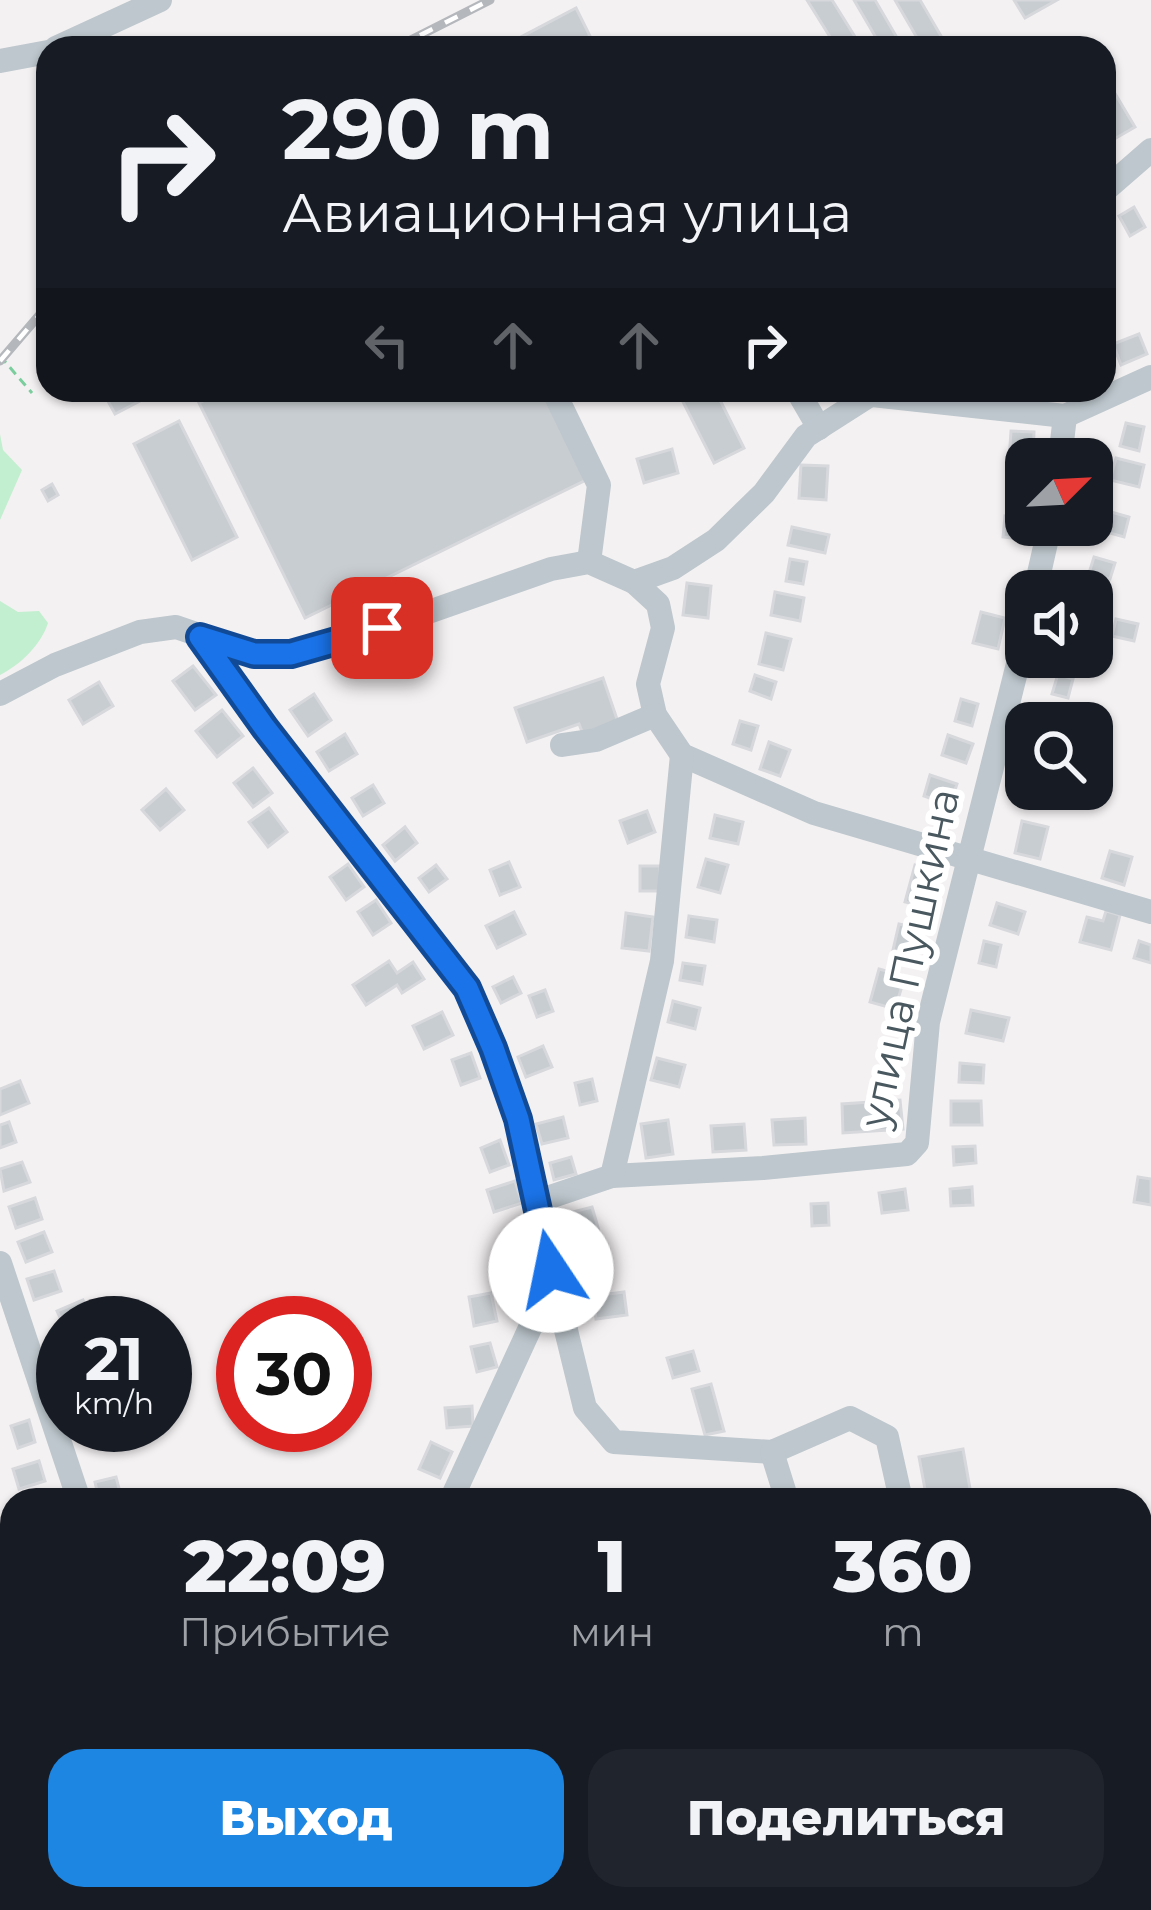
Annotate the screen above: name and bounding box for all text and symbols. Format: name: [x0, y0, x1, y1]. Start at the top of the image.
text: 290 m: [282, 78, 554, 180]
icon: right: [84, 84, 240, 240]
text: Авиационная улица: [282, 180, 852, 246]
icon: left: [354, 312, 420, 378]
icon: ahead: [480, 312, 546, 378]
icon: ahead: [606, 312, 672, 378]
icon: right: [732, 312, 798, 378]
north arrow: [1005, 438, 1113, 546]
map controls: [1005, 438, 1113, 810]
button: sound: [1005, 570, 1113, 678]
pin: [331, 577, 433, 679]
icon: arrive: [349, 595, 415, 661]
button: search: [1005, 702, 1113, 810]
street label: улица Пушкина: [847, 784, 970, 1133]
position arrow: [488, 1207, 614, 1333]
speed limit sign: 30: [216, 1296, 372, 1452]
text: 21: [85, 1322, 143, 1395]
text: km/h: [74, 1385, 154, 1422]
text: 22:09: [184, 1522, 386, 1610]
text: 1: [597, 1522, 627, 1610]
text: 360: [833, 1522, 973, 1610]
text: Прибытие: [179, 1608, 391, 1656]
text: мин: [570, 1608, 654, 1656]
text: m: [882, 1608, 924, 1656]
button: Выход: [48, 1749, 564, 1887]
button: Поделиться: [588, 1749, 1104, 1887]

